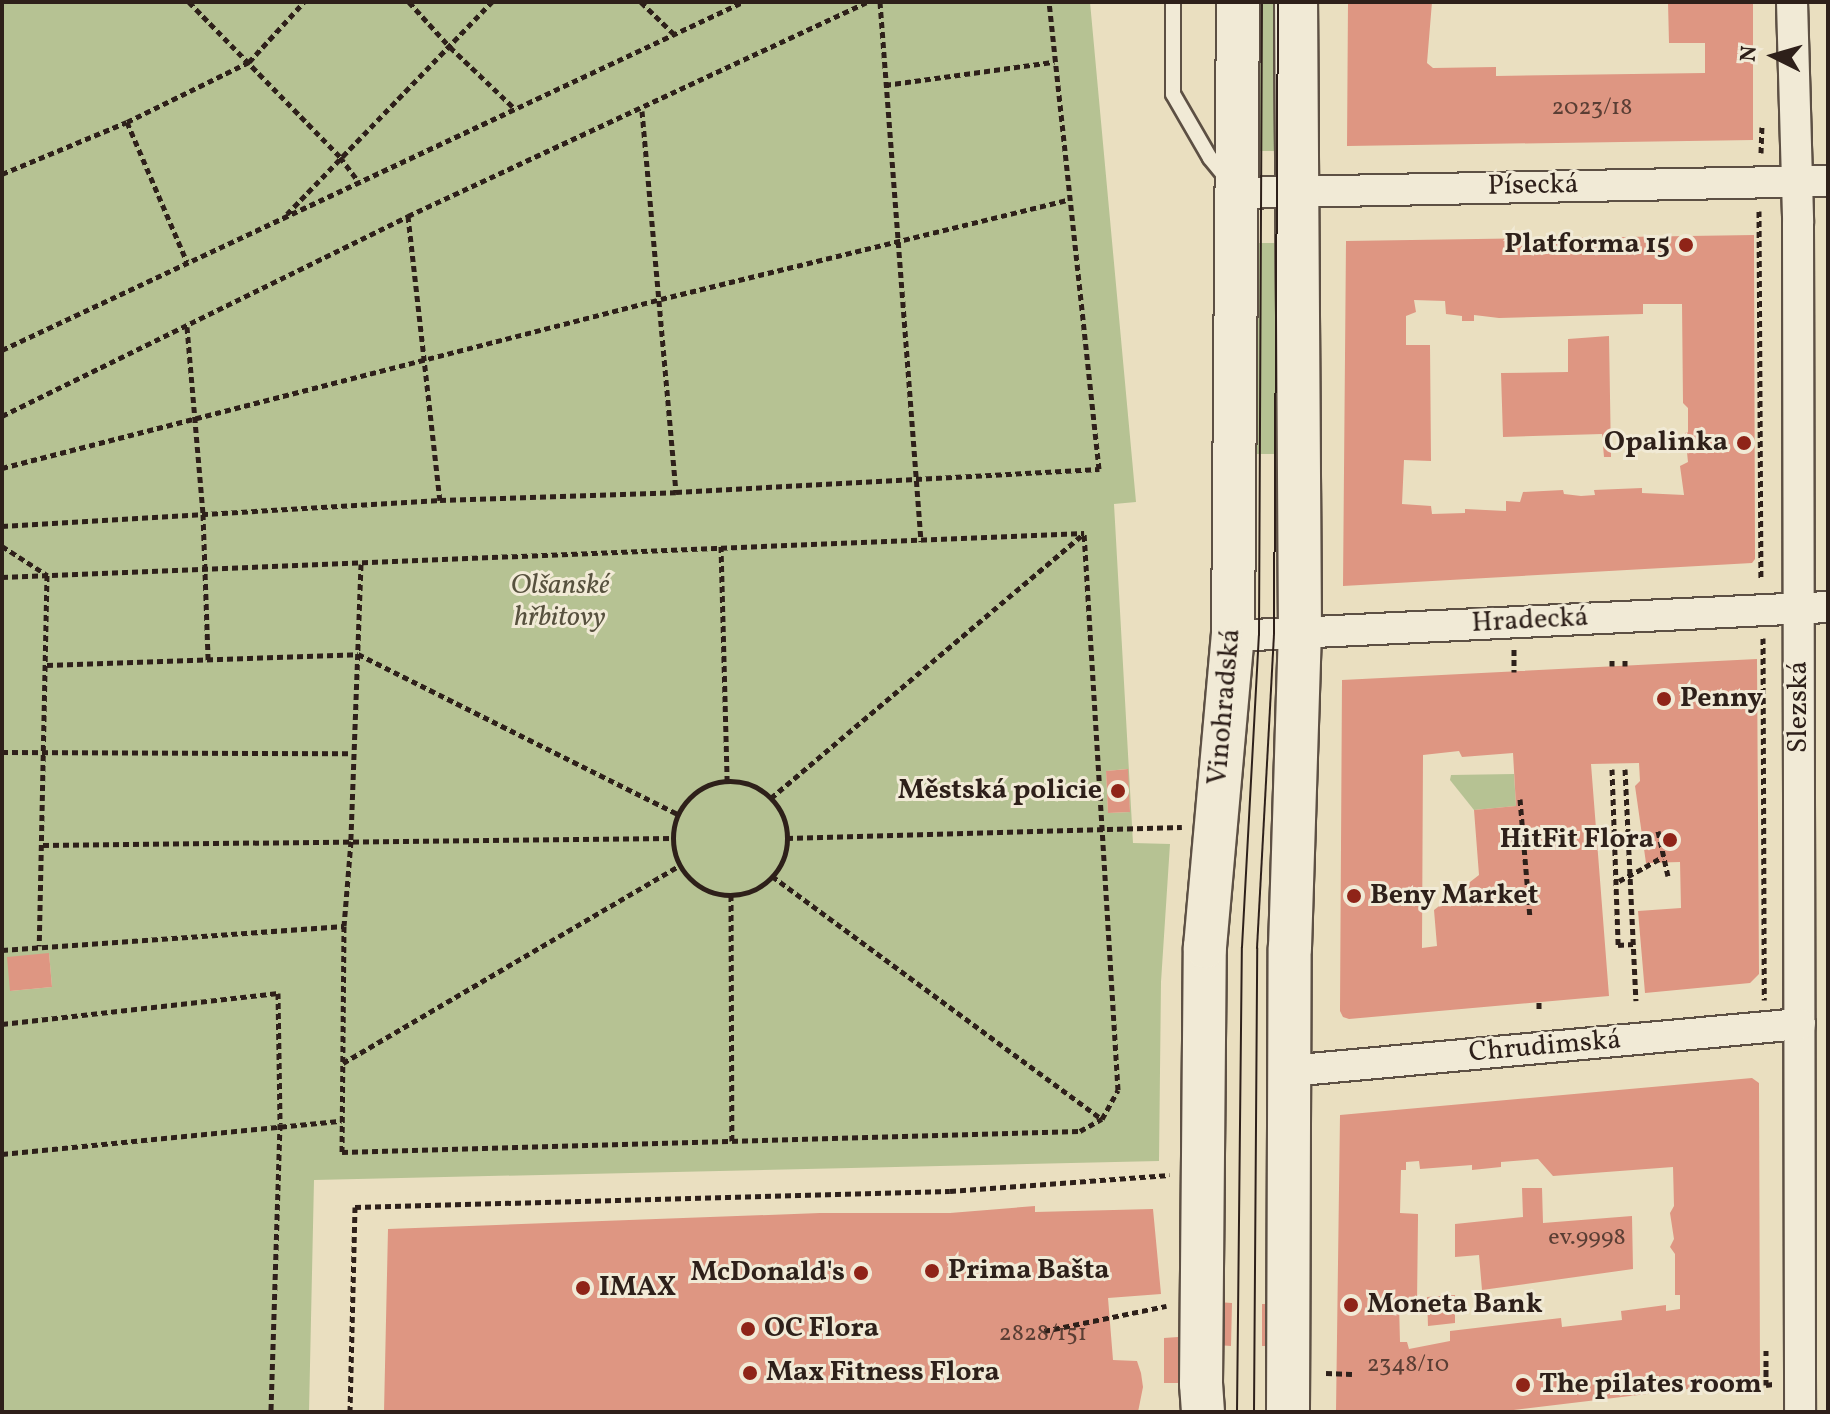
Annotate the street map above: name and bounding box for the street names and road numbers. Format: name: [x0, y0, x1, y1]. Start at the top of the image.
street label: Písecká: [1487, 168, 1579, 204]
street label: Hradecká: [1471, 601, 1589, 641]
street label: Vinohradská: [1201, 627, 1249, 787]
street label: Slezská: [1782, 661, 1816, 753]
street label: Chrudimská: [1467, 1024, 1623, 1070]

